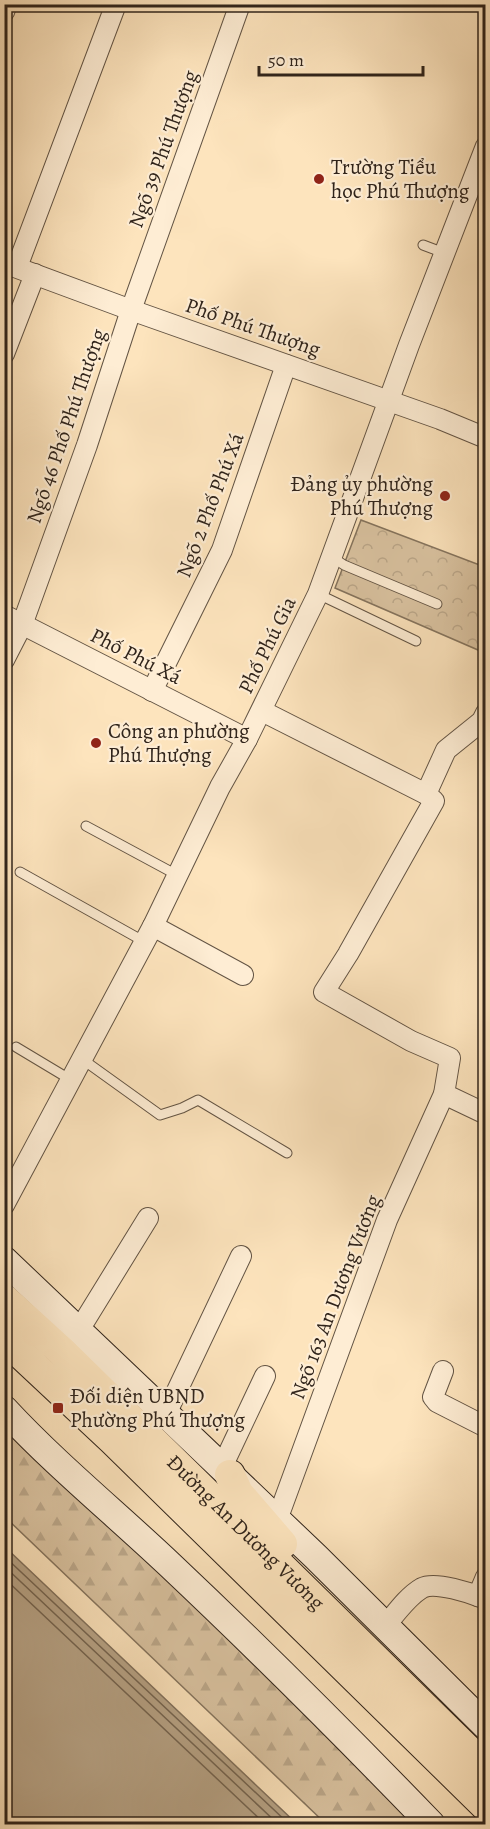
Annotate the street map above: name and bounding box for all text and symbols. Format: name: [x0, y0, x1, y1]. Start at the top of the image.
scale bar: [259, 39, 422, 77]
text: 50 m: [268, 48, 304, 72]
street label: Ngõ 39 Phú Thượng: [121, 66, 205, 232]
place label: Trường Tiểu học Phú Thượng: [331, 153, 470, 205]
marker: Trường Tiểu học Phú Thượng: [312, 172, 326, 186]
street label: Phố Phú Thượng: [182, 291, 325, 363]
street label: Ngõ 46 Phố Phú Thượng: [20, 324, 113, 527]
street label: Ngõ 2 Phố Phú Xá: [170, 428, 251, 581]
place label: Đảng ủy phường Phú Thượng: [290, 470, 433, 522]
marker: Đảng ủy phường Phú Thượng: [438, 489, 452, 503]
street label: Phố Phú Gia: [231, 591, 303, 698]
street label: Phố Phú Xá: [86, 621, 187, 691]
place label: Công an phường Phú Thượng: [108, 717, 250, 769]
marker: Công an phường Phú Thượng: [89, 736, 103, 750]
street label: Ngõ 163 An Dương Vương: [283, 1190, 387, 1403]
place label: Đối diện UBND Phường Phú Thượng: [70, 1382, 245, 1434]
marker: Đối diện UBND Phường Phú Thượng: [51, 1401, 65, 1415]
street label: Đường An Dương Vương: [161, 1448, 331, 1617]

